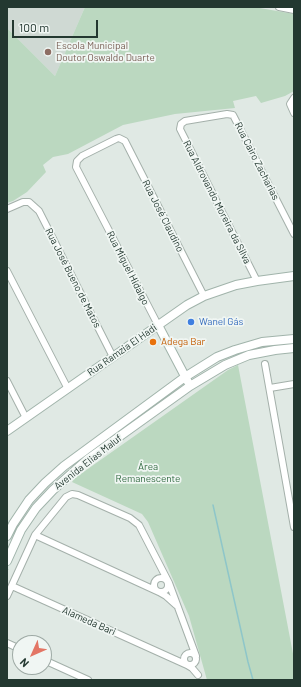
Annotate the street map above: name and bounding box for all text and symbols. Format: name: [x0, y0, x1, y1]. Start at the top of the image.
scale bar: [14, 12, 100, 38]
text: 100 m: [19, 20, 49, 34]
place label: Escola Municipal Doutor Oswaldo Duarte: [56, 40, 155, 64]
marker: Escola Municipal Doutor Oswaldo Duarte: [43, 47, 53, 57]
street label: Rua Cairo Zacharias: [232, 120, 282, 202]
street label: Rua Aldrovando Moreira da Silva: [181, 138, 253, 266]
street label: Rua José Claudino: [140, 178, 186, 254]
street label: Rua José Bueno de Matos: [43, 226, 103, 330]
street label: Rua Miguel Hidalgo: [104, 229, 152, 307]
place label: Wanel Gás: [199, 316, 243, 328]
marker: Wanel Gás: [186, 317, 196, 327]
street label: Rua Ramzia El Hadi: [85, 322, 159, 378]
place label: Adega Bar: [161, 336, 205, 348]
marker: Adega Bar: [148, 337, 158, 347]
street label: Avenida Elias Maluf: [52, 432, 124, 492]
park label: Área Remanescente: [116, 461, 180, 484]
street label: Alameda Bari: [60, 604, 118, 638]
north arrow: [12, 635, 52, 675]
text: N: [17, 656, 31, 670]

